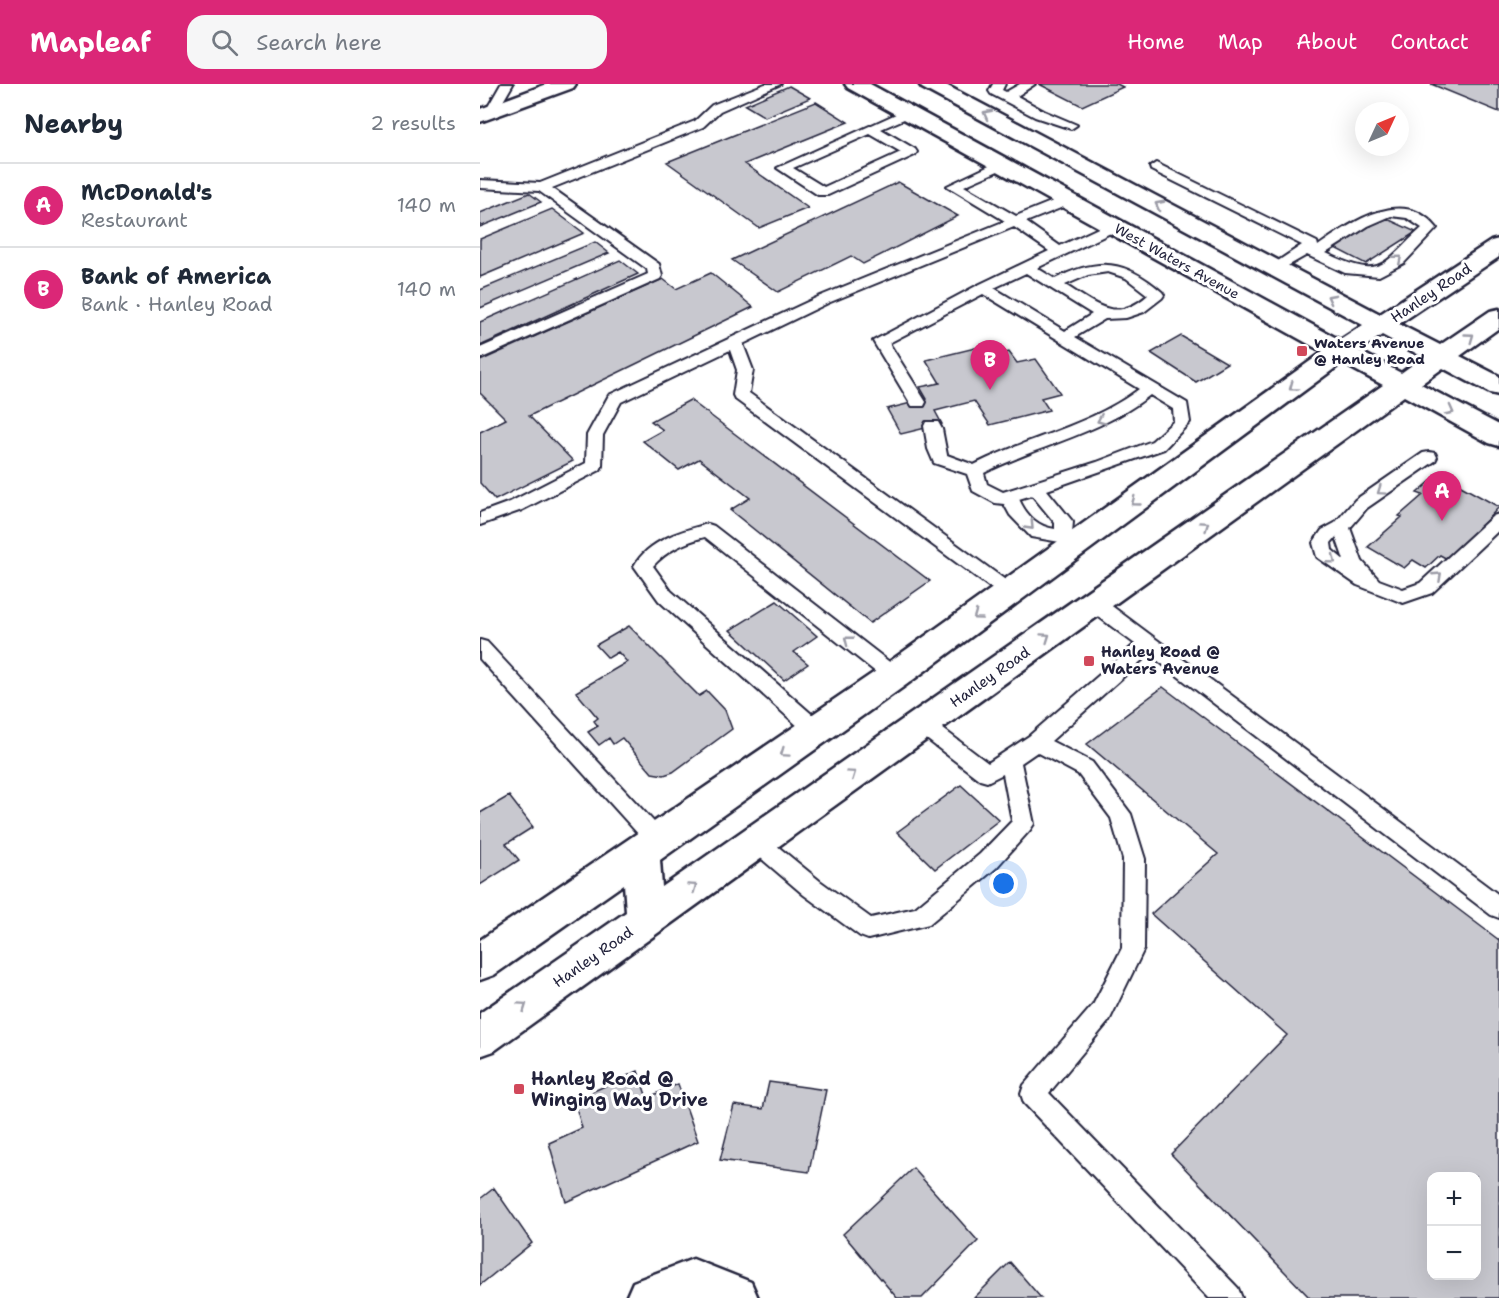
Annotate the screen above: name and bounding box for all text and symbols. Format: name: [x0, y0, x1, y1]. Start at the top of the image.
search box: [187, 15, 607, 69]
text: Mapleaf: [30, 23, 151, 61]
icon: search: [208, 26, 241, 59]
text: Search here: [256, 28, 382, 57]
text: Home: [1127, 28, 1185, 56]
text: Map: [1218, 28, 1263, 56]
text: About: [1296, 28, 1357, 56]
text: Contact: [1390, 28, 1469, 56]
north arrow: [1355, 102, 1409, 156]
text: Nearby: [24, 106, 123, 141]
text: 2 results: [370, 110, 456, 136]
one-way arrow: [982, 110, 993, 121]
text: McDonald's: [81, 178, 212, 207]
text: A: [36, 192, 51, 218]
text: 140 m: [397, 192, 456, 218]
one-way arrow: [1155, 201, 1165, 212]
text: Restaurant: [81, 207, 188, 233]
street label: West Waters Avenue: [1111, 219, 1243, 303]
one-way arrow: [1391, 256, 1402, 267]
street label: Hanley Road: [1387, 258, 1476, 327]
text: Bank of America: [81, 262, 271, 291]
text: B: [37, 276, 50, 302]
text: 140 m: [397, 276, 456, 302]
text: Bank · Hanley Road: [81, 291, 273, 317]
one-way arrow: [1327, 294, 1337, 305]
one-way arrow: [1464, 333, 1475, 344]
place label: Waters Avenue @ Hanley Road: [1314, 334, 1425, 368]
pin: B: [970, 340, 1010, 390]
marker: Waters Avenue @ Hanley Road: [1295, 344, 1309, 358]
one-way arrow: [1288, 380, 1299, 391]
one-way arrow: [1444, 404, 1455, 415]
one-way arrow: [1096, 413, 1107, 425]
pin: A: [1422, 472, 1462, 521]
one-way arrow: [1376, 484, 1387, 495]
one-way arrow: [1131, 495, 1142, 506]
one-way arrow: [1023, 519, 1034, 529]
one-way arrow: [1198, 521, 1209, 532]
one-way arrow: [1325, 553, 1336, 564]
one-way arrow: [1432, 572, 1442, 583]
one-way arrow: [973, 609, 984, 620]
one-way arrow: [1039, 634, 1050, 645]
one-way arrow: [844, 636, 855, 647]
street label: Hanley Road: [946, 642, 1034, 712]
place label: Hanley Road @ Waters Avenue: [1101, 642, 1220, 679]
marker: Hanley Road @ Waters Avenue: [1082, 654, 1096, 668]
one-way arrow: [779, 746, 790, 757]
one-way arrow: [846, 770, 857, 781]
your location: [989, 869, 1018, 898]
one-way arrow: [686, 883, 697, 894]
street label: Hanley Road: [549, 922, 637, 992]
one-way arrow: [516, 1002, 527, 1013]
place label: Hanley Road @ Winging Way Drive: [531, 1067, 708, 1112]
marker: Hanley Road @ Winging Way Drive: [512, 1082, 526, 1096]
map controls: [1427, 1172, 1481, 1280]
button: +: [1427, 1172, 1481, 1226]
button: −: [1427, 1226, 1481, 1280]

